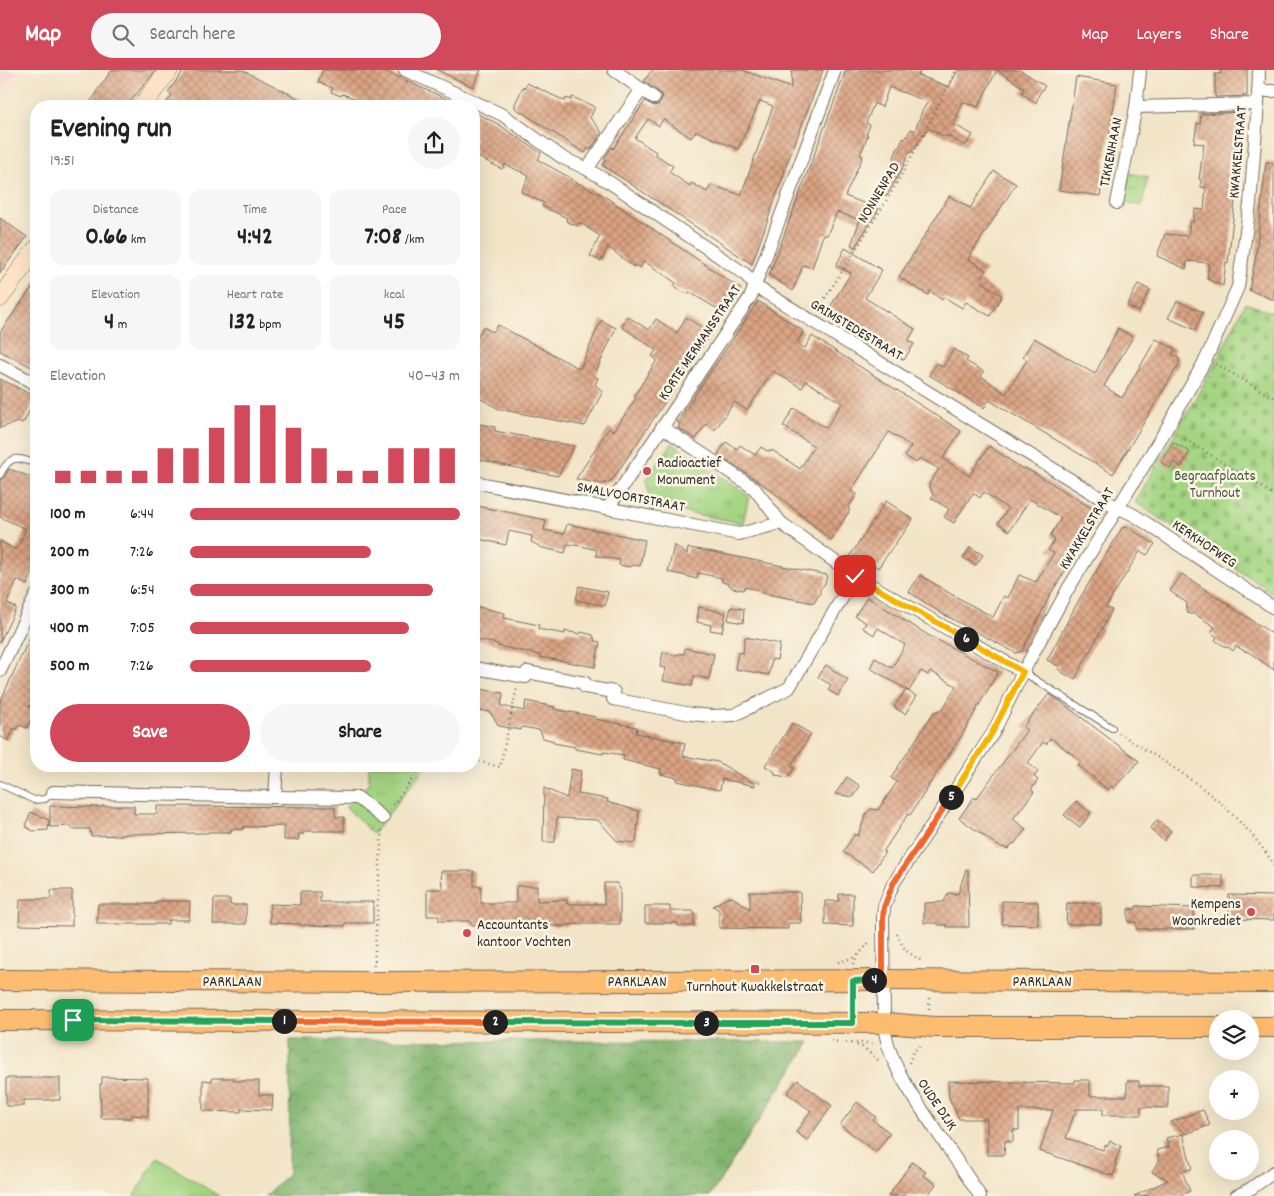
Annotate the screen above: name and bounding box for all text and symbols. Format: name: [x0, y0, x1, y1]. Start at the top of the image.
search box: [91, 13, 441, 58]
text: Map: [25, 18, 61, 52]
icon: search: [109, 21, 137, 49]
text: Search here: [149, 22, 235, 49]
text: Map: [1081, 23, 1108, 48]
text: Layers: [1136, 23, 1182, 48]
text: Share: [1210, 23, 1249, 48]
street label: KWAKKELSTRAAT: [1224, 105, 1254, 199]
text: Evening run: [50, 111, 172, 151]
street label: TIKKENHAAN: [1094, 116, 1129, 189]
button: share: [408, 117, 460, 169]
text: 19:51: [50, 150, 74, 173]
street label: NONNENPAD: [853, 158, 907, 228]
text: Distance: [93, 200, 139, 220]
text: Time: [243, 200, 267, 220]
text: Pace: [382, 200, 407, 220]
text: 0.66: [85, 220, 128, 256]
text: 4:42: [237, 220, 273, 256]
text: 7:08: [364, 220, 402, 256]
text: km: [128, 230, 146, 250]
text: /km: [402, 230, 424, 250]
street label: KORTE MERMANSSTRAAT: [654, 281, 748, 405]
text: Elevation: [91, 285, 140, 305]
text: Heart rate: [227, 285, 283, 305]
text: kcal: [384, 285, 405, 305]
street label: GRIMSTEDESTRAAT: [805, 294, 906, 367]
text: 4: [104, 305, 114, 341]
text: 132: [229, 305, 256, 341]
text: 45: [383, 305, 405, 341]
text: m: [114, 315, 127, 335]
text: bpm: [256, 315, 281, 335]
text: Elevation: [50, 365, 106, 388]
text: 40–43 m: [408, 365, 460, 388]
place label: Radioactief Monument: [657, 453, 722, 492]
marker: Radioactief Monument: [641, 465, 653, 477]
park label: Begraafplaats Turnhout: [1174, 466, 1256, 505]
street label: SMALVOORTSTRAAT: [575, 477, 687, 519]
street label: KWAKKELSTRAAT: [1054, 484, 1121, 574]
text: 100 m: [50, 503, 86, 526]
text: 6:44: [130, 503, 154, 526]
street label: KERKHOFWEG: [1167, 515, 1241, 574]
text: 200 m: [50, 541, 89, 564]
text: 7:26: [130, 541, 154, 564]
pin: [834, 555, 876, 597]
icon: check: [841, 562, 869, 590]
text: 300 m: [50, 579, 89, 602]
text: 6:54: [130, 579, 155, 602]
text: 400 m: [50, 617, 89, 640]
text: 7:05: [130, 617, 155, 640]
pin: 6: [954, 626, 978, 652]
text: 6: [963, 629, 970, 649]
text: 500 m: [50, 655, 90, 678]
text: 7:26: [130, 655, 154, 678]
button: Save: [50, 704, 250, 762]
button: Share: [260, 704, 460, 762]
pin: 5: [938, 784, 964, 810]
text: 5: [948, 787, 955, 807]
place label: Kempens Woonkrediet: [1172, 894, 1241, 933]
marker: Kempens Woonkrediet: [1245, 906, 1257, 918]
place label: Accountants kantoor Vochten: [477, 915, 571, 954]
marker: Accountants kantoor Vochten: [461, 927, 473, 939]
marker: Turnhout Kwakkelstraat: [749, 963, 761, 975]
pin: 4: [862, 968, 886, 992]
text: 4: [872, 970, 877, 990]
street label: PARKLAAN: [202, 972, 262, 994]
street label: PARKLAAN: [607, 972, 667, 994]
street label: PARKLAAN: [1012, 972, 1072, 994]
place label: Turnhout Kwakkelstraat: [686, 977, 824, 999]
pin: [52, 999, 94, 1041]
icon: arrive: [59, 1006, 87, 1034]
pin: 1: [272, 1008, 296, 1034]
pin: 2: [482, 1010, 508, 1034]
pin: 3: [694, 1010, 718, 1036]
map controls: [1209, 1010, 1259, 1180]
button: layers: [1209, 1010, 1259, 1060]
text: 1: [283, 1011, 286, 1031]
text: 2: [492, 1012, 499, 1032]
text: 3: [703, 1013, 710, 1033]
button: +: [1209, 1070, 1259, 1120]
street label: OUDE DIJK: [911, 1075, 962, 1136]
button: −: [1209, 1130, 1259, 1180]

